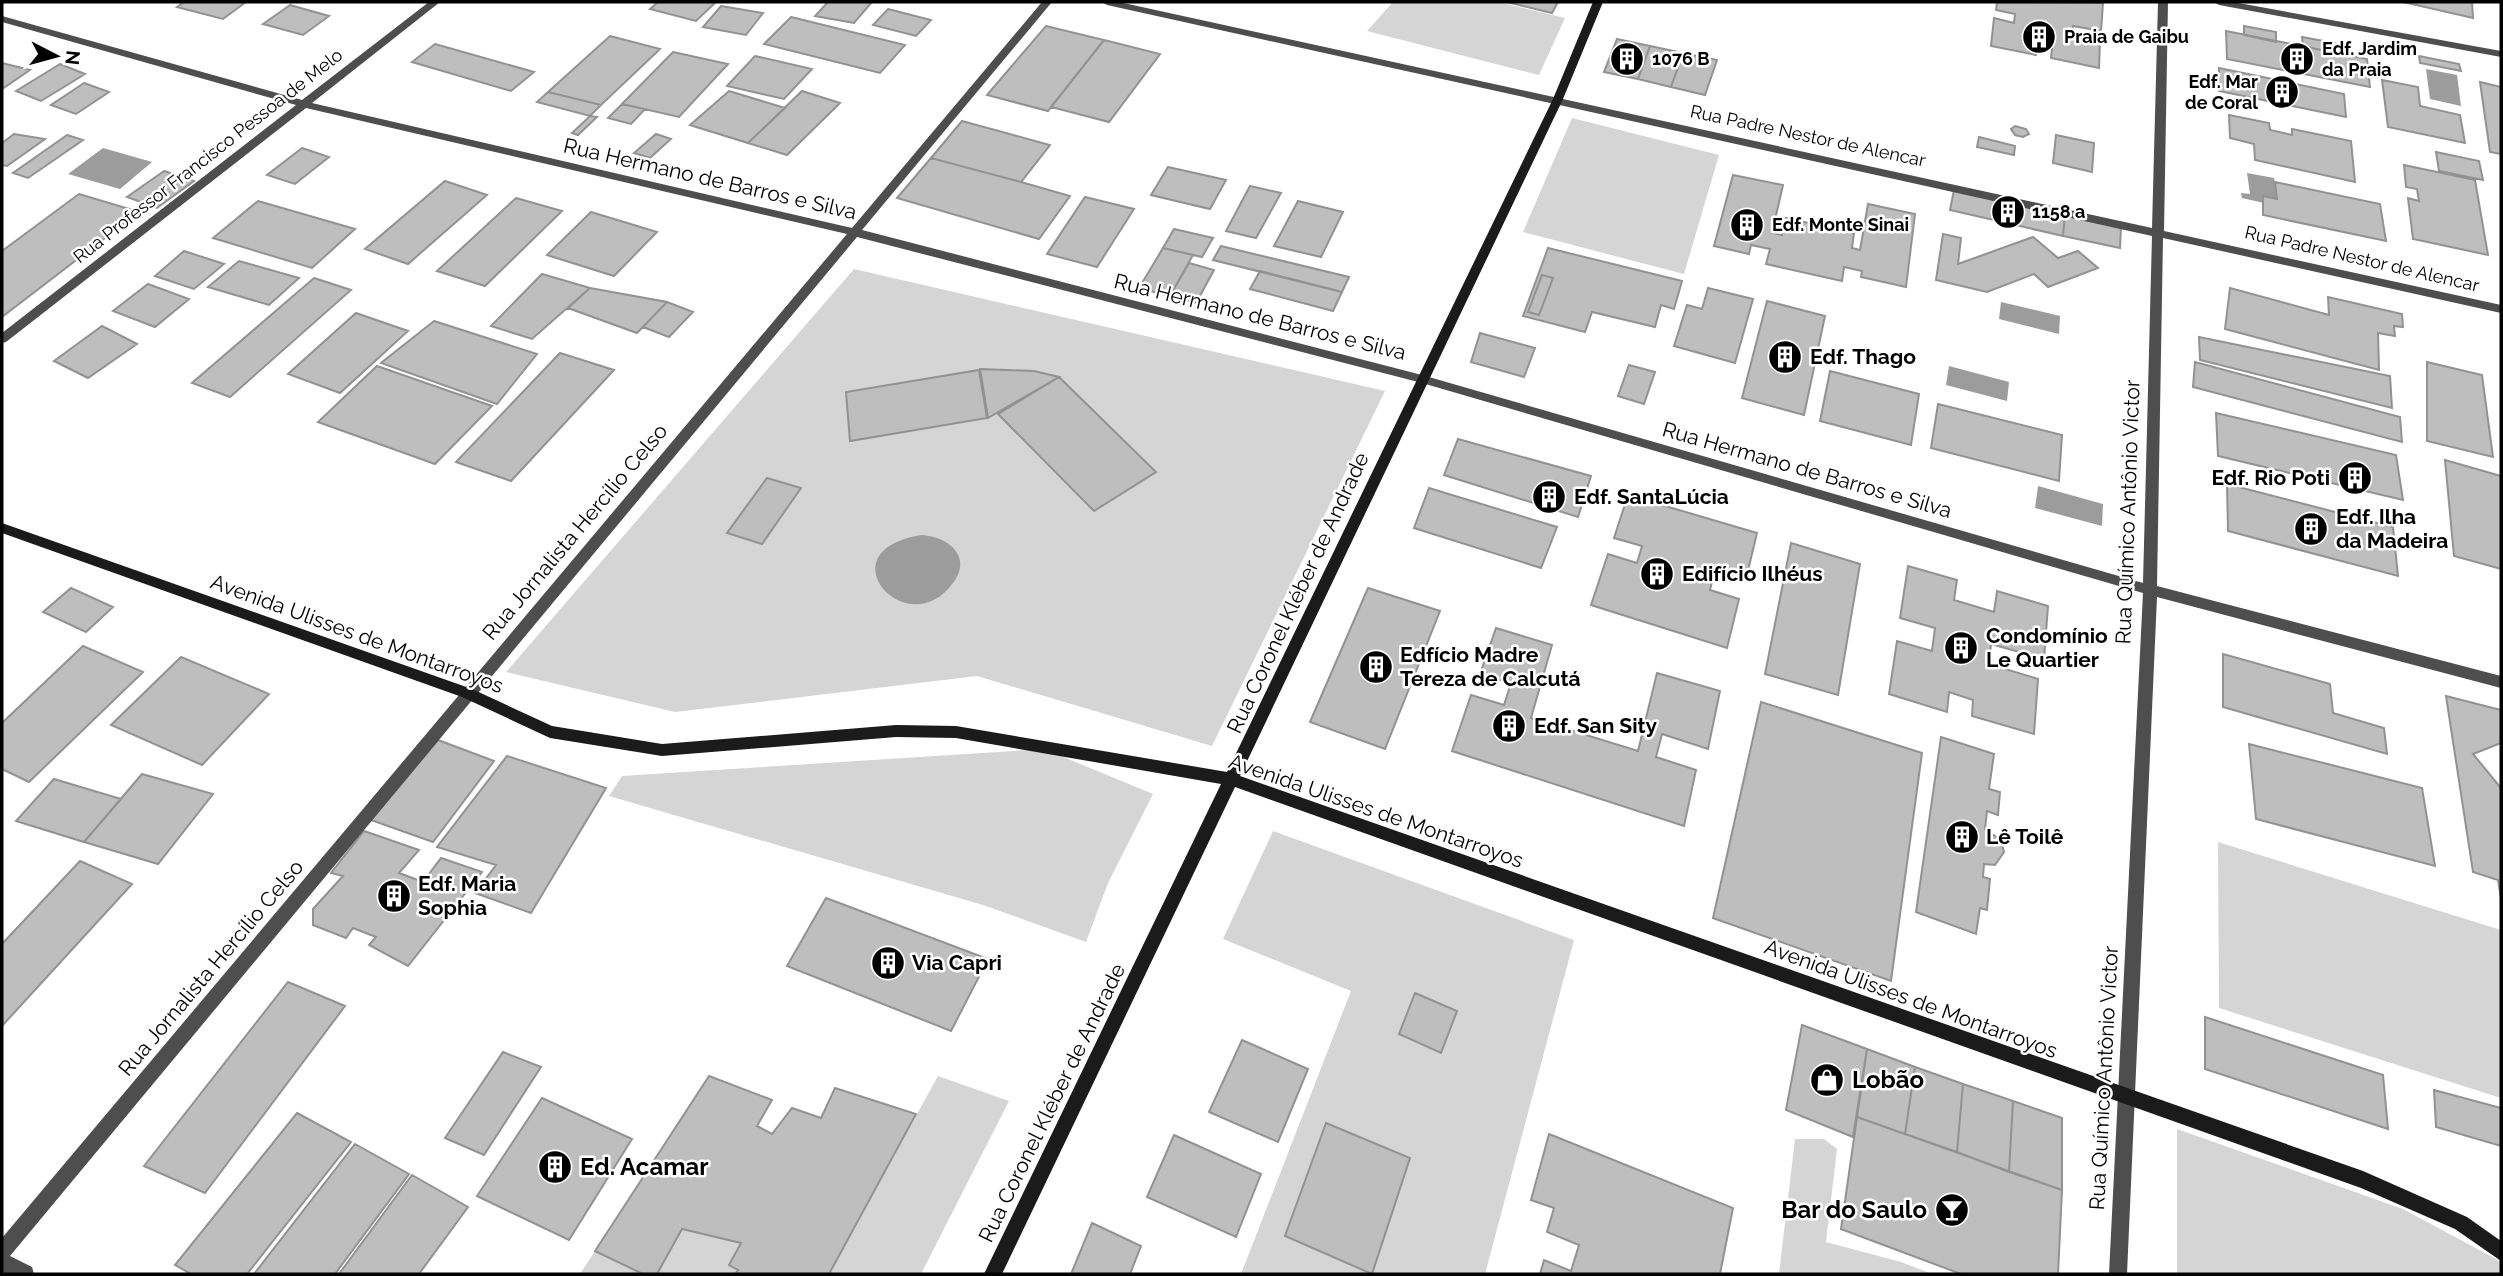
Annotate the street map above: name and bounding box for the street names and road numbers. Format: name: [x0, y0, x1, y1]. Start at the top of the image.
street label: Rua Professor Francisco Pessoa de Melo: [69, 44, 347, 267]
street label: Rua Padre Nestor de Alencar: [1689, 100, 1928, 171]
street label: Rua Hermano de Barros e Silva: [561, 133, 859, 224]
street label: Rua Padre Nestor de Alencar: [2243, 221, 2482, 296]
street label: Rua Hermano de Barros e Silva: [1112, 268, 1409, 365]
street label: Rua Químico Antônio Victor: [2110, 379, 2145, 645]
street label: Rua Hermano de Barros e Silva: [1660, 416, 1955, 523]
street label: Rua Jornalista Hercílio Celso: [477, 419, 672, 645]
street label: Rua Coronel Kléber de Andrade: [1221, 448, 1374, 737]
street label: Avenida Ulisses de Montarroyos: [207, 569, 507, 698]
street label: Avenida Ulisses de Montarroyos: [1226, 748, 1527, 873]
street label: Rua Jornalista Hercílio Celso: [113, 855, 308, 1081]
street label: Avenida Ulisses de Montarroyos: [1761, 934, 2061, 1063]
street label: Rua Químico Antônio Victor: [2084, 944, 2123, 1211]
street label: Rua Coronel Kléber de Andrade: [973, 959, 1130, 1246]

